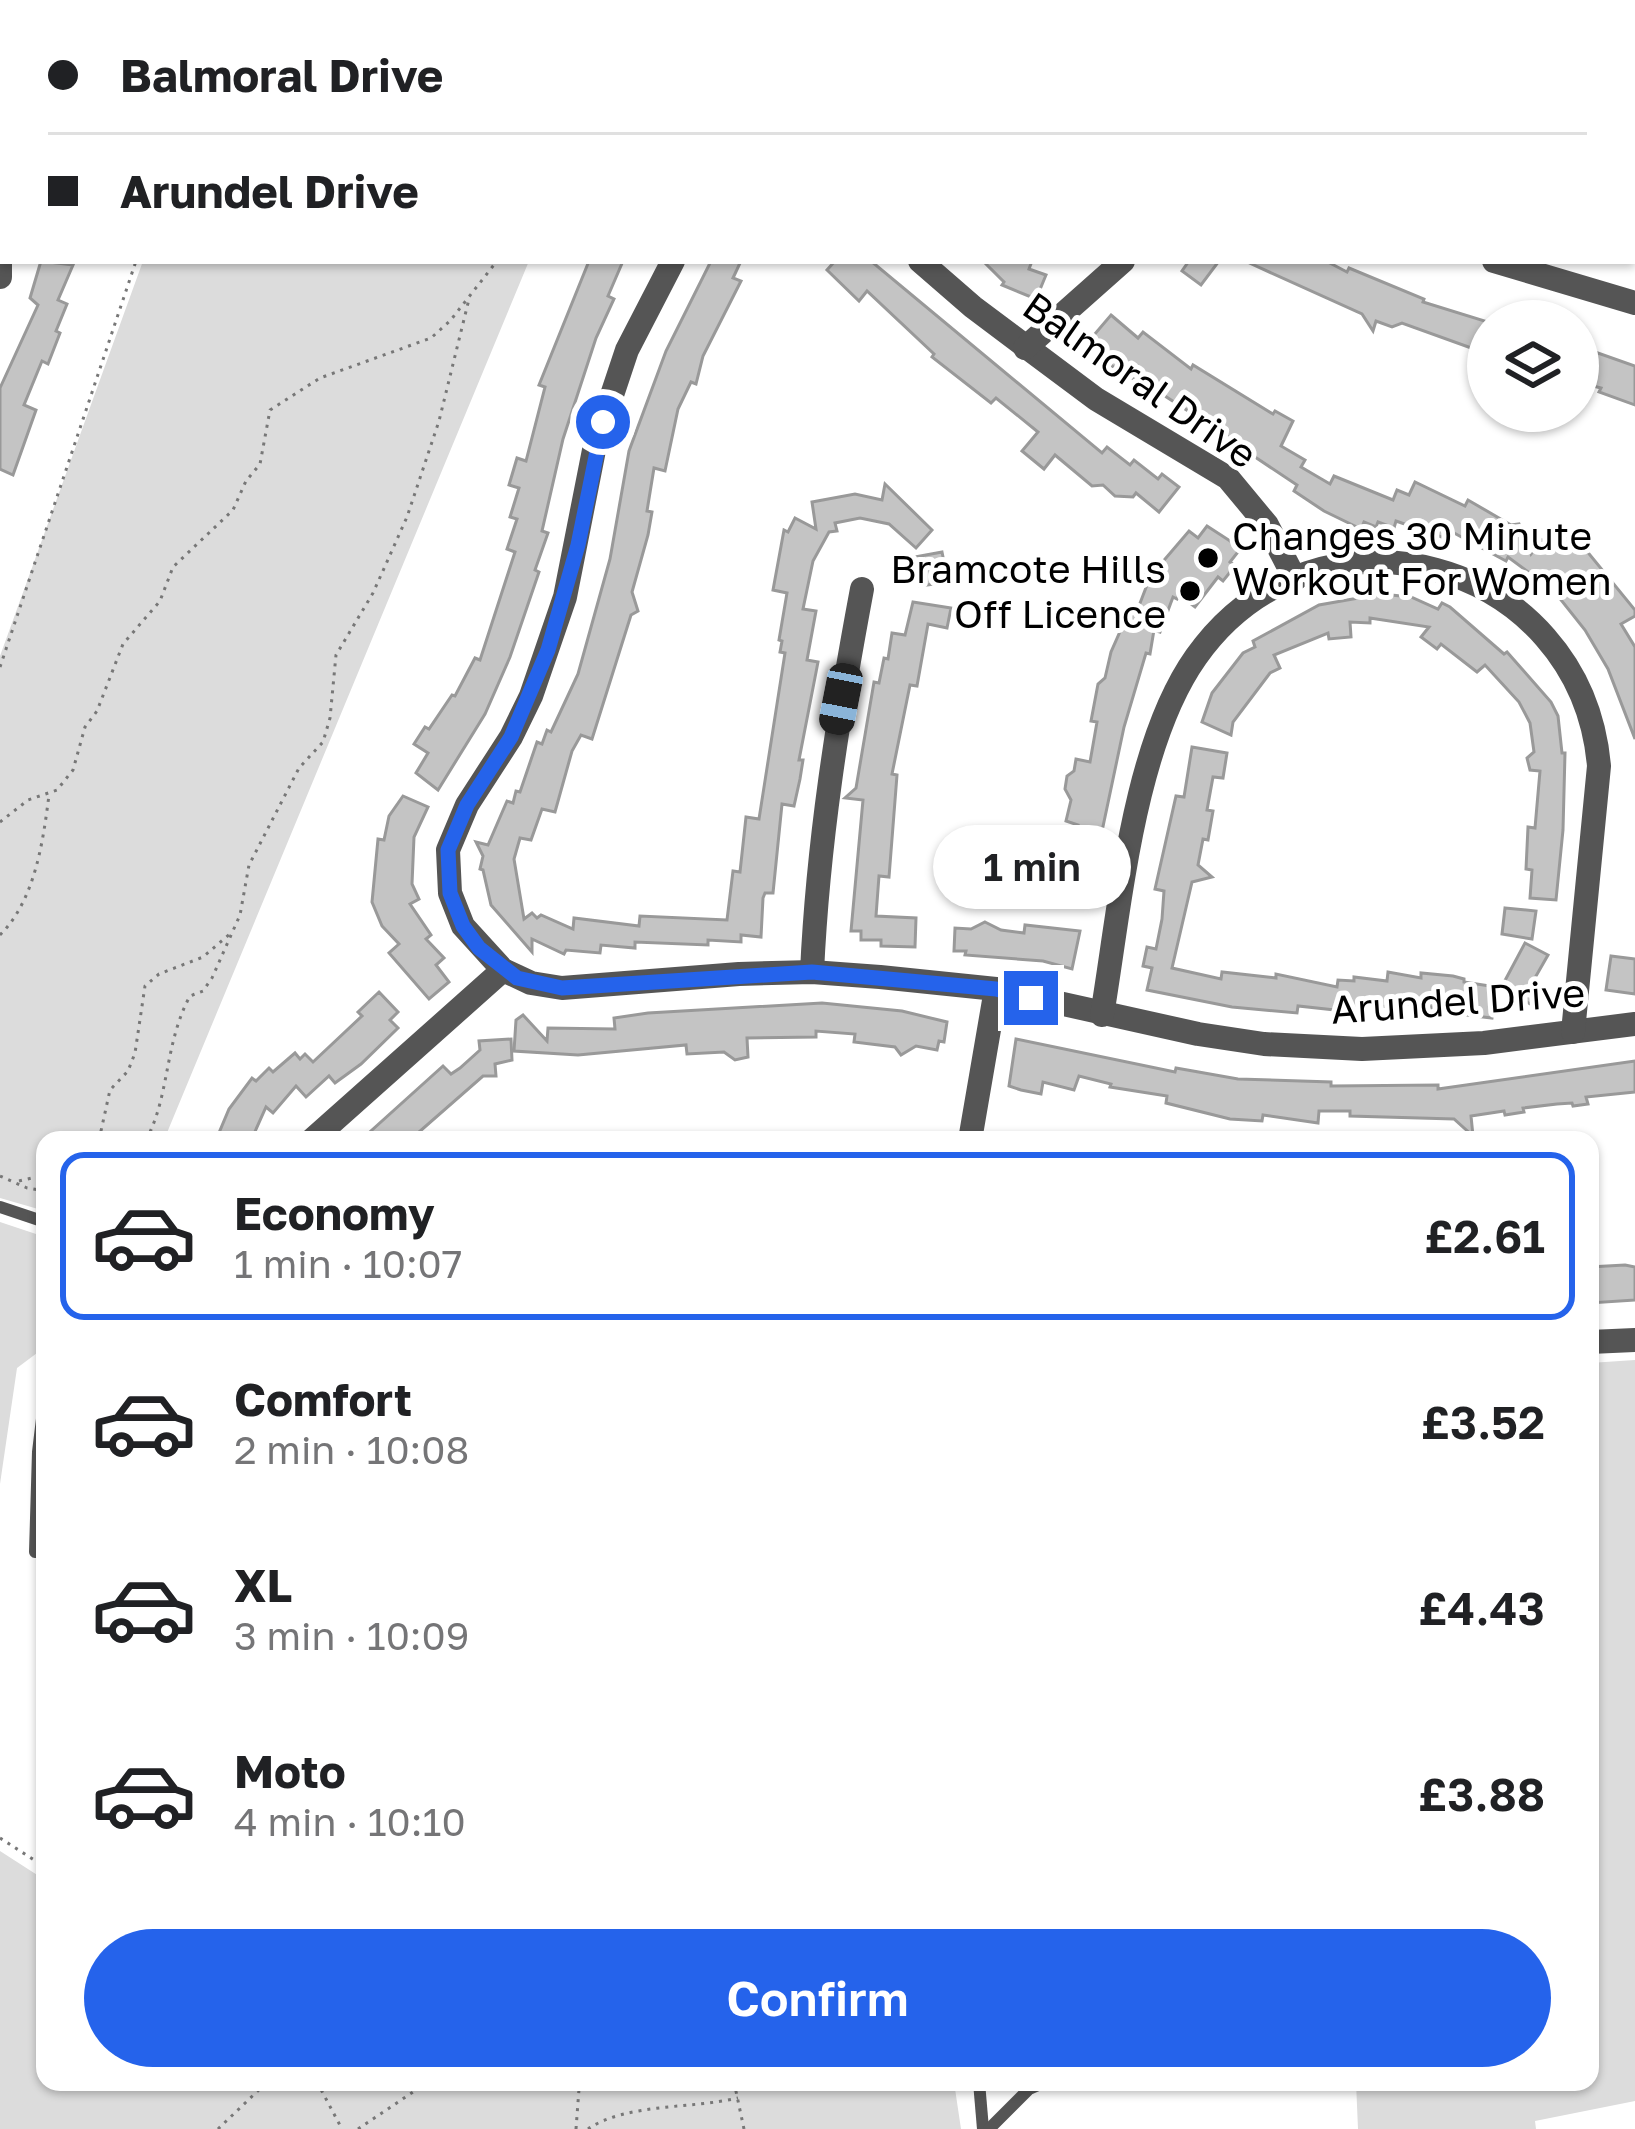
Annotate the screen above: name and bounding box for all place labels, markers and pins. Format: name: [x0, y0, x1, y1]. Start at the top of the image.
place label: Changes 30 Minute Workout For Women: [1232, 512, 1612, 604]
place label: Bramcote Hills Off Licence: [890, 545, 1166, 637]
marker: Changes 30 Minute Workout For Women: [1195, 545, 1221, 571]
marker: Bramcote Hills Off Licence: [1177, 578, 1203, 604]

